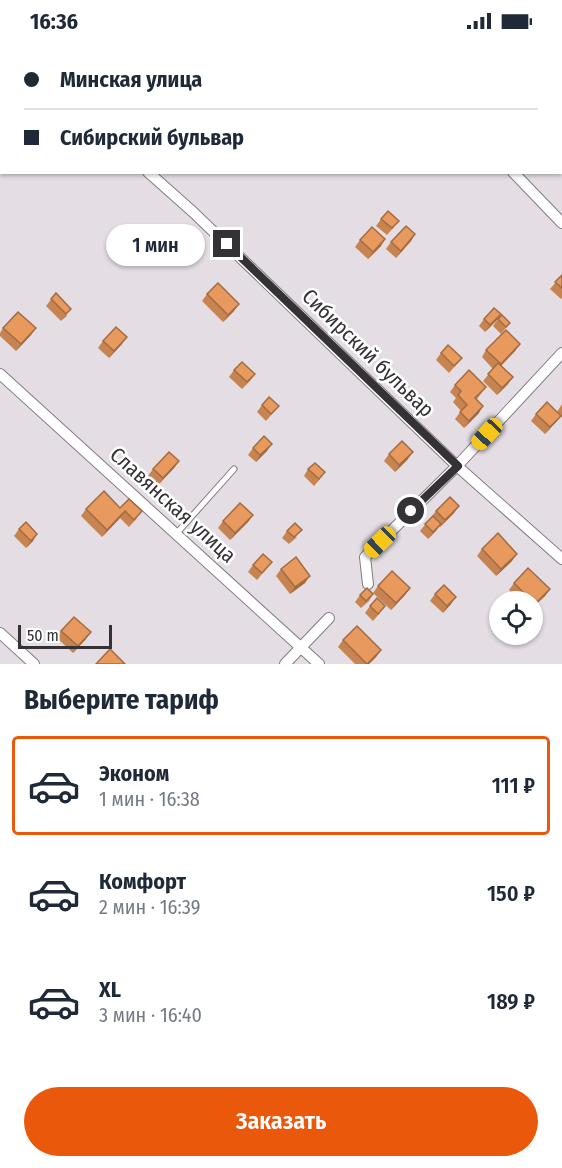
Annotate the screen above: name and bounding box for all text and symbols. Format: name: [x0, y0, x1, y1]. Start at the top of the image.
text: 16:36: [30, 8, 78, 35]
text: Минская улица: [60, 66, 202, 93]
text: Сибирский бульвар: [60, 124, 244, 151]
callout: 1 мин: [107, 223, 206, 265]
route end: [213, 230, 240, 257]
text: 1 мин: [132, 233, 179, 257]
street label: Сибирский бульвар: [297, 283, 439, 423]
car: [468, 415, 506, 453]
street label: Славянская улица: [105, 442, 241, 568]
route start: [397, 497, 424, 524]
car: [361, 523, 399, 561]
map controls: [489, 591, 543, 645]
button: locate: [489, 591, 543, 645]
scale bar: [18, 622, 112, 650]
text: 50 m: [27, 626, 59, 645]
text: Выберите тариф: [24, 684, 219, 716]
icon: car: [27, 759, 81, 813]
text: Эконом: [99, 760, 169, 787]
text: 111 ₽: [492, 772, 535, 799]
text: 1 мин · 16:38: [99, 787, 200, 811]
icon: car: [27, 867, 81, 921]
text: Комфорт: [99, 868, 186, 895]
text: 150 ₽: [487, 880, 535, 907]
text: 2 мин · 16:39: [99, 895, 200, 919]
icon: car: [27, 975, 81, 1029]
text: XL: [99, 976, 121, 1003]
text: 189 ₽: [487, 988, 535, 1015]
text: 3 мин · 16:40: [99, 1003, 202, 1027]
button: Заказать: [24, 1087, 538, 1156]

